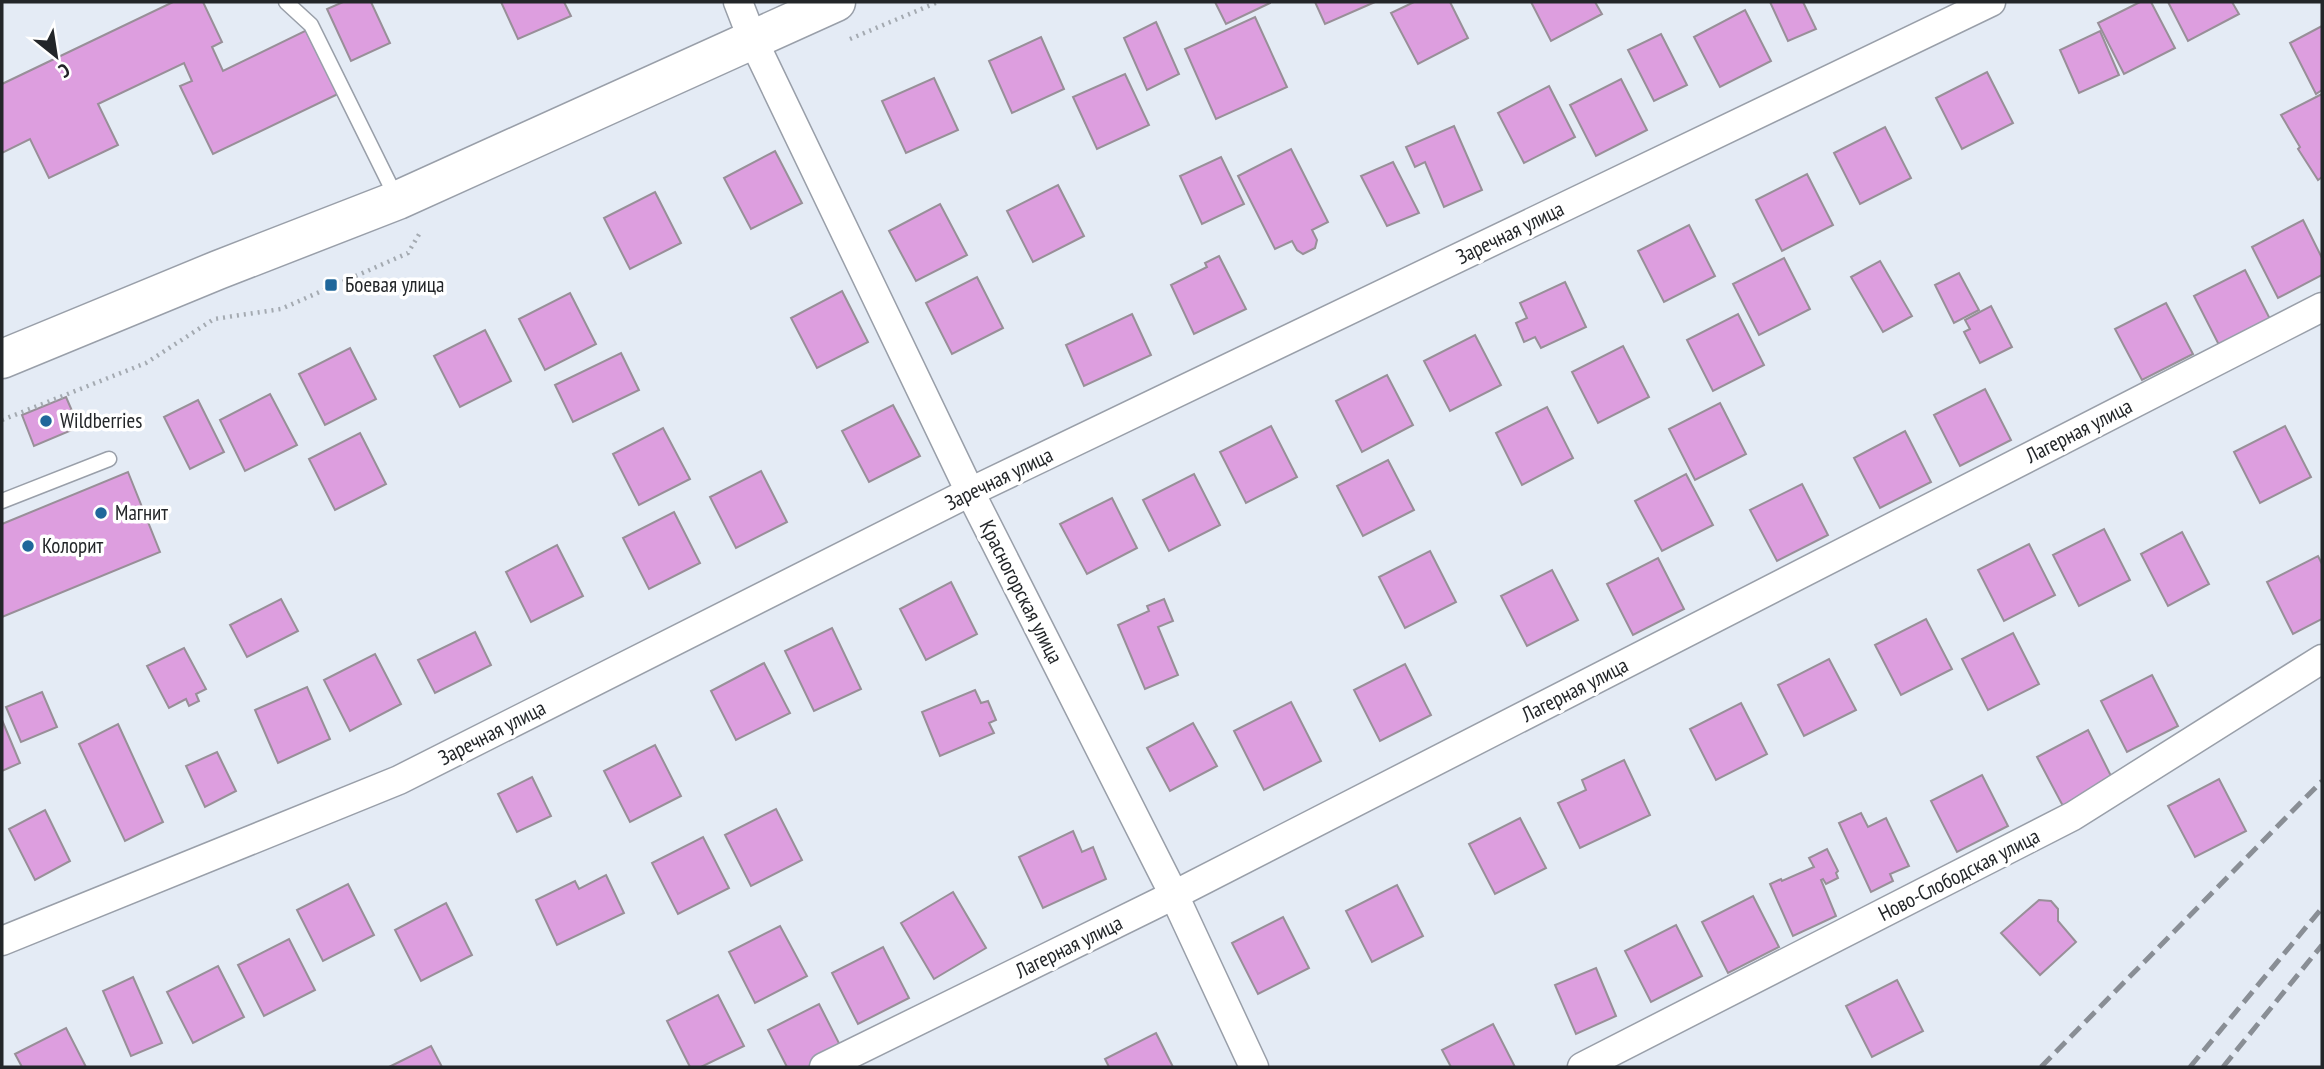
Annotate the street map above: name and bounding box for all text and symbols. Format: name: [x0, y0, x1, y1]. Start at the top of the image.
north arrow: [21, 21, 91, 91]
text: С: [54, 58, 74, 83]
street label: Заречная улица: [1451, 195, 1568, 270]
place label: Боевая улица: [345, 271, 445, 298]
marker: Боевая улица: [323, 277, 339, 293]
street label: Лагерная улица: [2020, 392, 2136, 469]
place label: Wildberries: [60, 407, 142, 434]
marker: Wildberries: [38, 413, 54, 429]
street label: Заречная улица: [940, 441, 1057, 516]
place label: Магнит: [115, 499, 168, 526]
marker: Магнит: [93, 505, 109, 521]
street label: Красногорская улица: [974, 516, 1069, 668]
place label: Колорит: [42, 532, 103, 559]
marker: Колорит: [20, 538, 36, 554]
street label: Лагерная улица: [1516, 651, 1632, 728]
street label: Заречная улица: [434, 694, 550, 771]
street label: Ново-Слободская улица: [1874, 822, 2044, 927]
street label: Лагерная улица: [1010, 909, 1127, 985]

